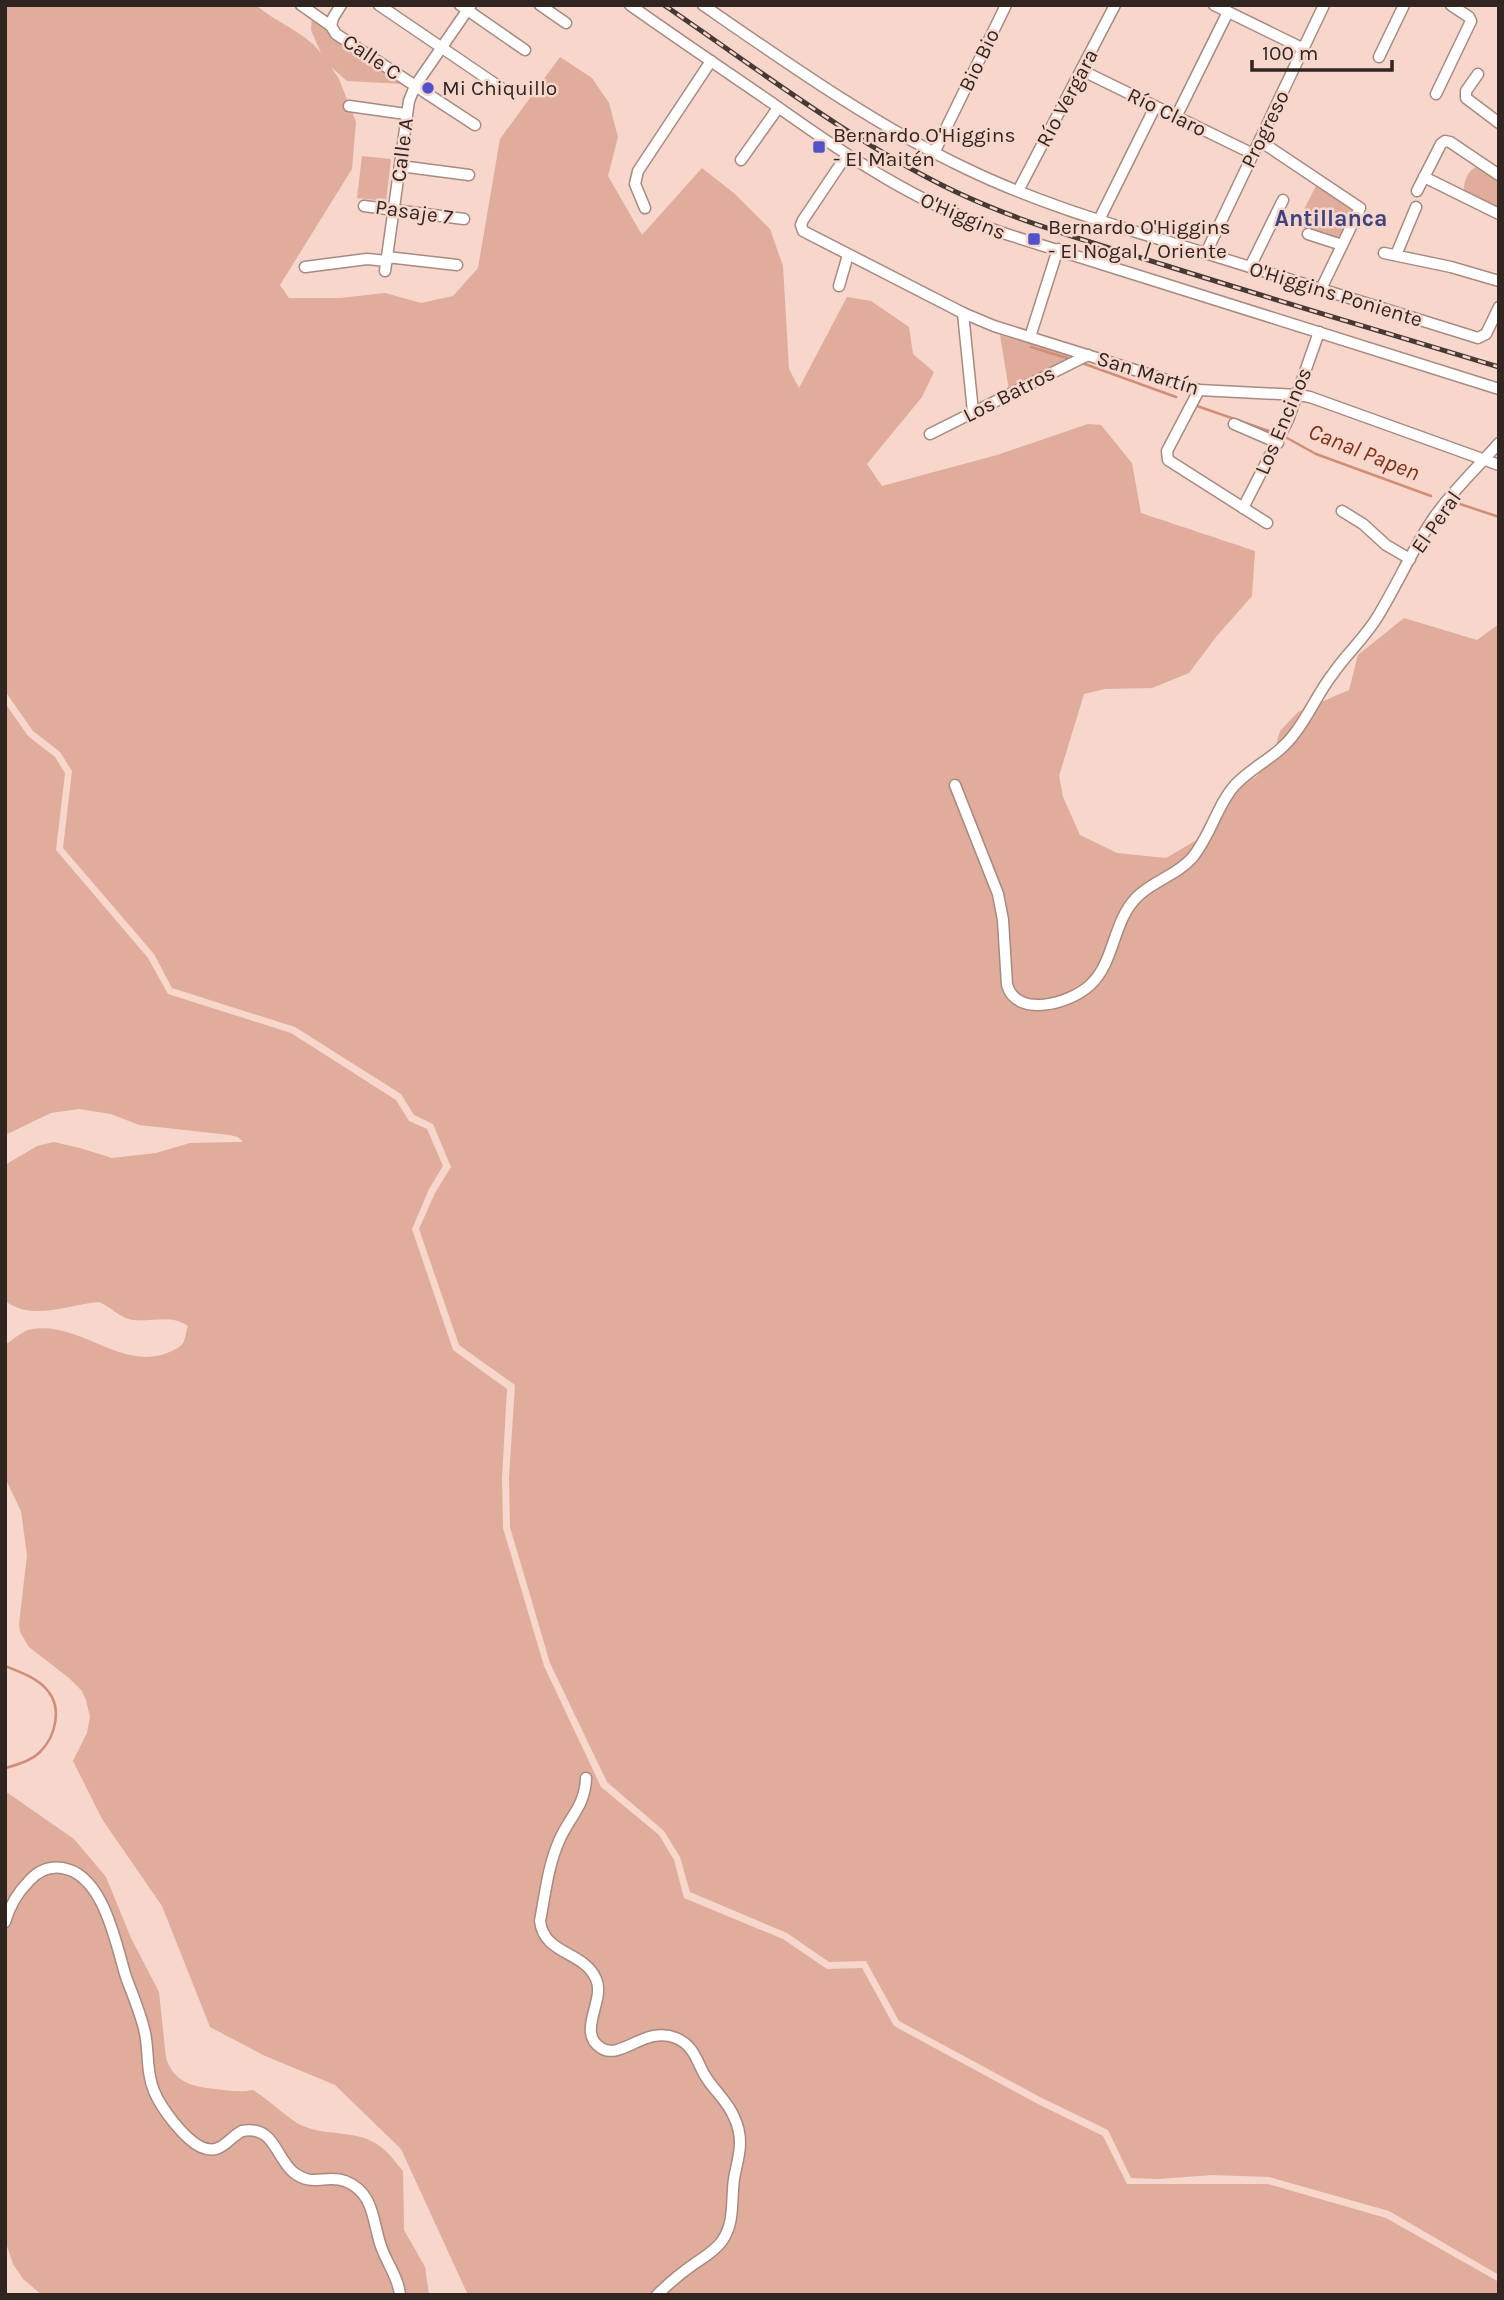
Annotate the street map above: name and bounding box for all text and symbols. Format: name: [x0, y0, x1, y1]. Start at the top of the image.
street label: Bio Bio: [954, 25, 1004, 95]
scale bar: [1252, 28, 1392, 72]
street label: Calle C: [338, 29, 406, 85]
text: 100 m: [1262, 41, 1319, 65]
street label: Río Vergara: [1031, 45, 1103, 151]
place label: Mi Chiquillo: [442, 76, 557, 100]
marker: Mi Chiquillo: [420, 80, 436, 96]
street label: Río Claro: [1124, 83, 1210, 141]
street label: Progreso: [1236, 86, 1294, 172]
street label: Calle A: [386, 117, 418, 183]
place label: Bernardo O'Higgins - El Maitén: [833, 123, 1016, 171]
marker: Bernardo O'Higgins - El Maitén: [811, 139, 827, 155]
street label: O'Higgins: [917, 187, 1009, 245]
street label: Pasaje 7: [374, 195, 454, 229]
district label: Antillanca: [1275, 205, 1387, 232]
place label: Bernardo O'Higgins - El Nogal / Oriente: [1048, 215, 1231, 263]
marker: Bernardo O'Higgins - El Nogal / Oriente: [1026, 231, 1042, 247]
street label: O'Higgins Poniente: [1247, 256, 1425, 332]
street label: San Martín: [1094, 346, 1202, 400]
street label: Los Batros: [959, 361, 1059, 427]
street label: Los Encinos: [1250, 364, 1316, 478]
water label: Canal Papen: [1304, 417, 1424, 487]
street label: El Peral: [1406, 486, 1466, 558]

